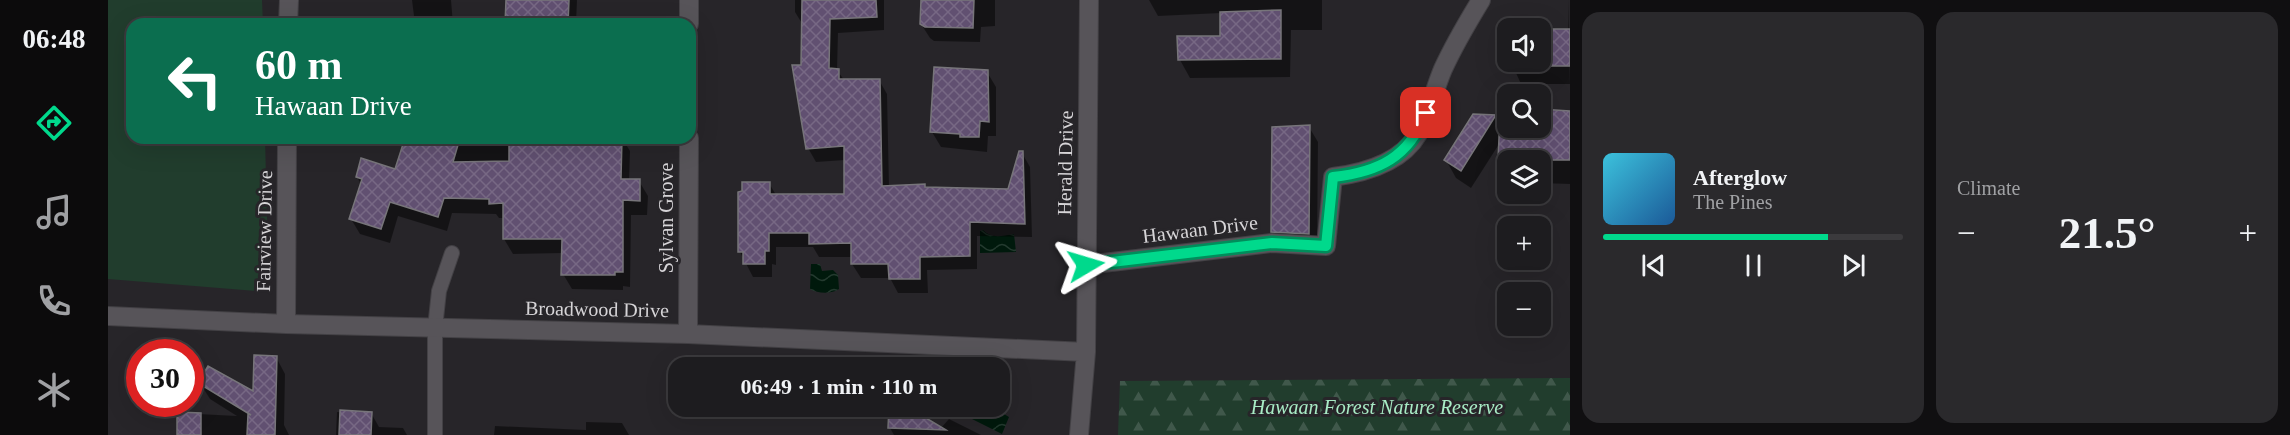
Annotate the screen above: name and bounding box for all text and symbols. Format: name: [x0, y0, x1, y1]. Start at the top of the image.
map controls: [1497, 18, 1551, 336]
button: sound: [1497, 18, 1551, 72]
text: 06:48: [23, 24, 86, 54]
icon: left: [156, 42, 234, 120]
text: 60 m: [255, 42, 343, 88]
button: search: [1497, 84, 1551, 138]
pin: [1400, 87, 1451, 138]
text: Hawaan Drive: [255, 91, 412, 121]
icon: arrive: [1409, 96, 1442, 129]
icon: directions: [33, 102, 75, 144]
street label: Herald Drive: [1053, 110, 1077, 216]
button: layers: [1497, 150, 1551, 204]
street label: Sylvan Grove: [655, 163, 678, 273]
text: Afterglow: [1693, 165, 1787, 190]
street label: Fairview Drive: [252, 170, 276, 292]
text: Climate: [1957, 177, 2020, 199]
icon: music: [33, 191, 75, 233]
text: The Pines: [1693, 191, 1772, 213]
text: 21.5°: [2059, 208, 2155, 258]
street label: Hawaan Drive: [1141, 211, 1259, 247]
text: −: [1957, 215, 1976, 251]
text: +: [2238, 215, 2257, 251]
button: +: [1497, 216, 1551, 270]
position arrow: [1054, 233, 1118, 297]
icon: previous: [1637, 249, 1670, 282]
icon: pause: [1737, 249, 1770, 282]
icon: next: [1837, 249, 1870, 282]
icon: phone: [33, 280, 75, 322]
button: −: [1497, 282, 1551, 336]
street label: Broadwood Drive: [525, 297, 669, 321]
speed limit sign: 30: [126, 339, 204, 417]
icon: climate: [33, 369, 75, 411]
text: 06:49 · 1 min · 110 m: [741, 374, 937, 399]
park label: Hawaan Forest Nature Reserve: [1250, 396, 1503, 418]

